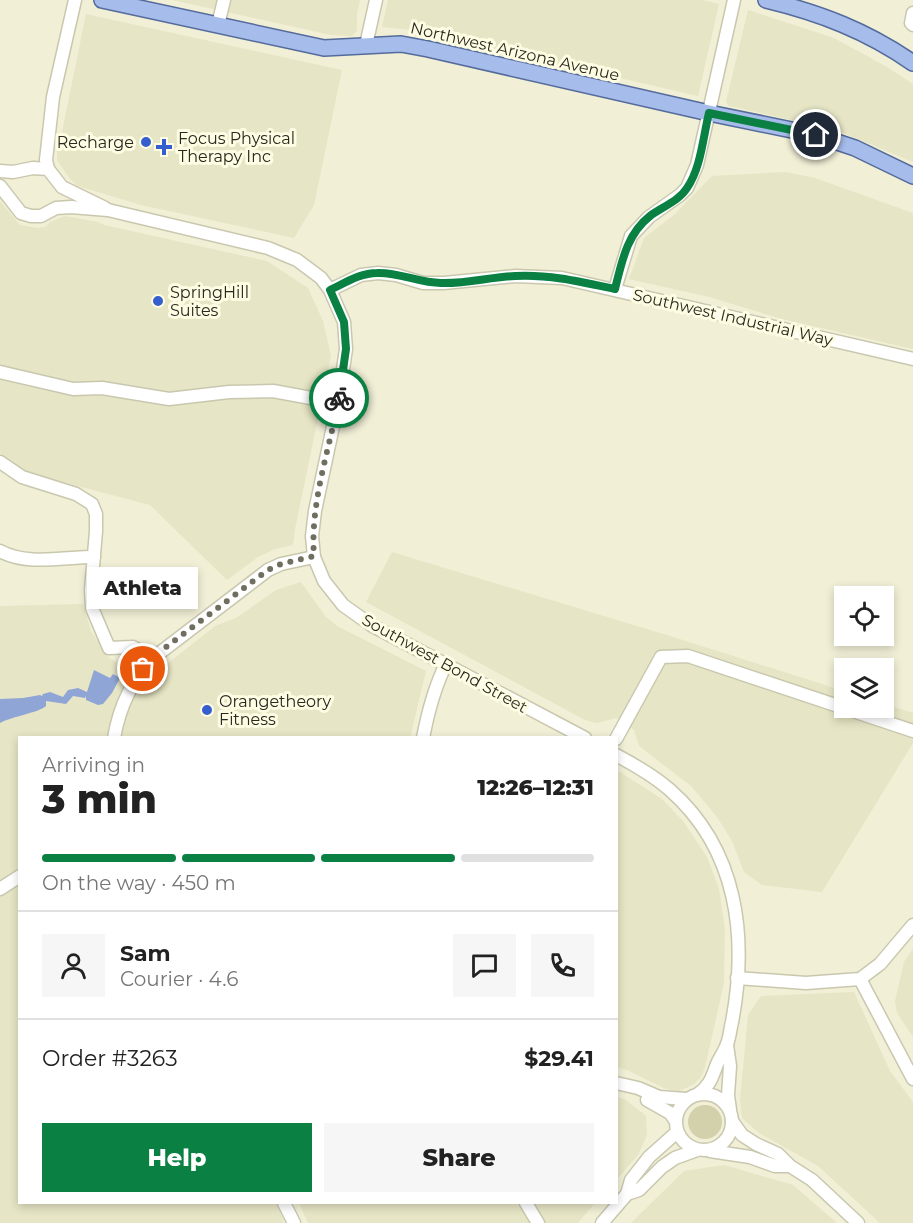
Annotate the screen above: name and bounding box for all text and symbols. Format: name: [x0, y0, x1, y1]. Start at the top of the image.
street label: Northwest Arizona Avenue: [409, 18, 621, 85]
pin: [790, 109, 841, 160]
icon: home: [799, 118, 832, 151]
place label: Focus Physical Therapy Inc: [178, 129, 295, 166]
place label: Recharge: [57, 133, 134, 152]
marker: Recharge: [139, 135, 153, 149]
marker: Focus Physical Therapy Inc: [155, 138, 173, 156]
place label: SpringHill Suites: [170, 283, 249, 320]
street label: Southwest Industrial Way: [631, 285, 835, 350]
marker: SpringHill Suites: [151, 294, 165, 308]
courier: [309, 368, 369, 428]
icon: bike: [323, 382, 356, 415]
callout: Athleta: [88, 567, 198, 609]
text: Athleta: [103, 576, 182, 600]
map controls: [834, 586, 894, 718]
button: locate: [834, 586, 894, 646]
street label: Southwest Bond Street: [359, 610, 531, 717]
pin: [117, 643, 168, 694]
icon: bag: [126, 652, 159, 685]
button: layers: [834, 658, 894, 718]
place label: Orangetheory Fitness: [219, 692, 331, 729]
marker: Orangetheory Fitness: [200, 703, 214, 717]
text: Arriving in: [42, 753, 145, 777]
text: 12:26–12:31: [477, 774, 594, 801]
text: 3 min: [42, 775, 157, 823]
text: On the way · 450 m: [42, 871, 236, 895]
button: person: [42, 934, 105, 997]
button: chat: [453, 934, 516, 997]
button: phone: [531, 934, 594, 997]
text: Sam: [120, 940, 171, 967]
text: Courier · 4.6: [120, 967, 238, 991]
text: Order #3263: [42, 1045, 178, 1072]
text: $29.41: [524, 1045, 594, 1072]
button: Help: [42, 1123, 312, 1192]
button: Share: [324, 1123, 594, 1192]

